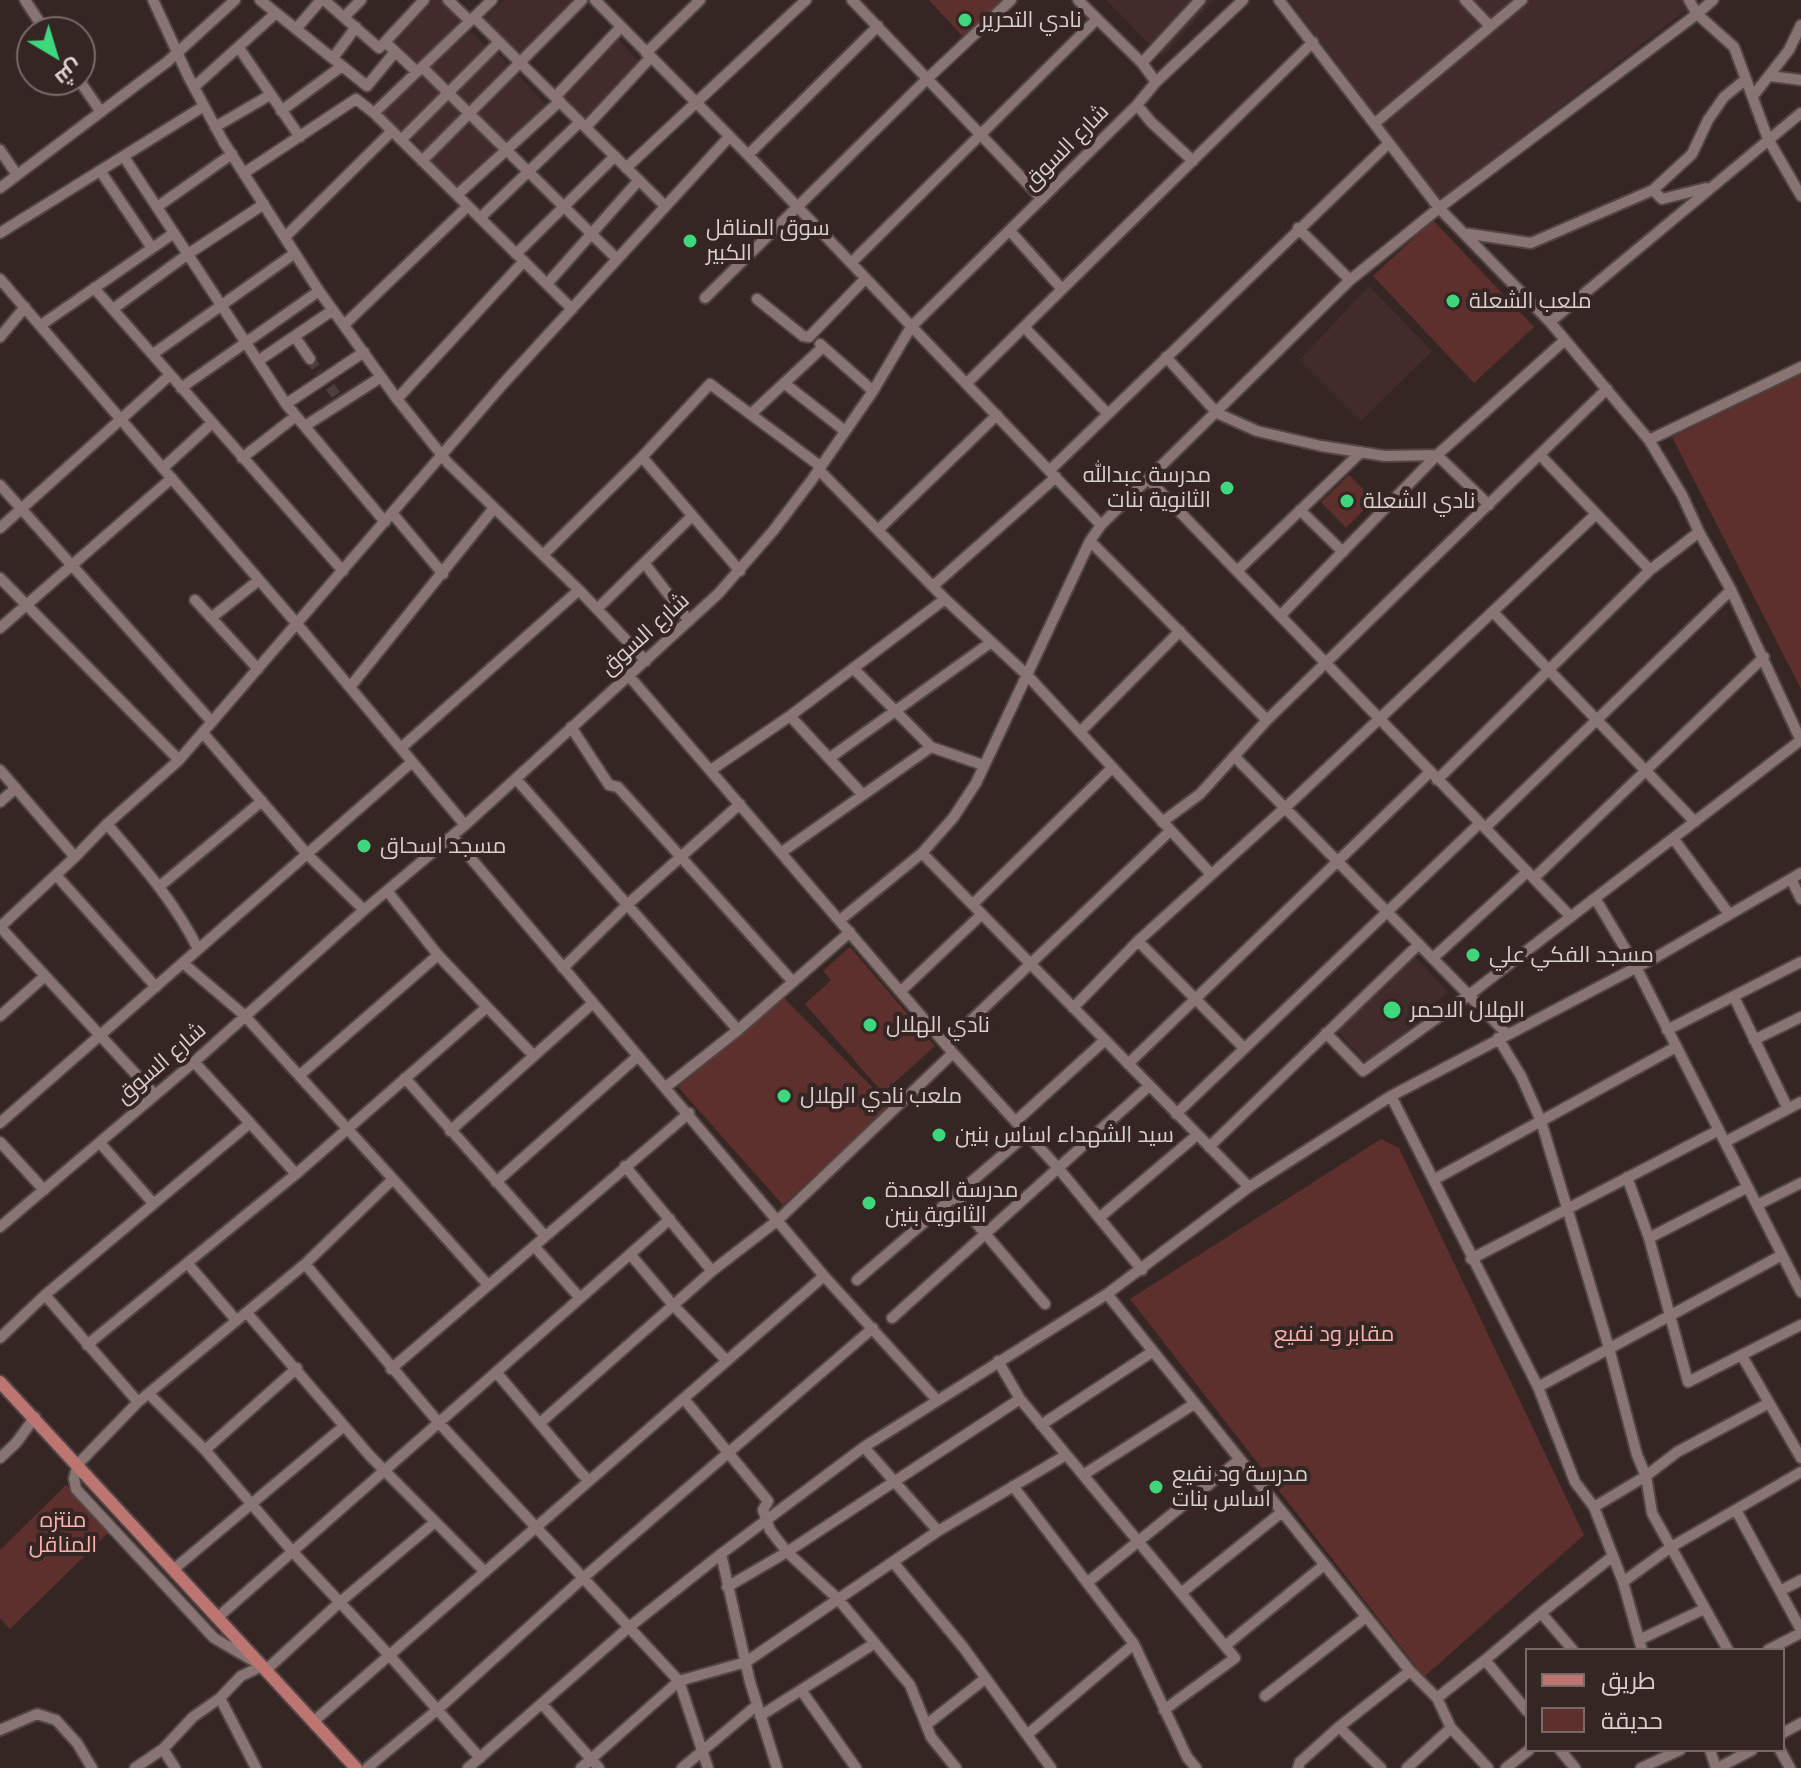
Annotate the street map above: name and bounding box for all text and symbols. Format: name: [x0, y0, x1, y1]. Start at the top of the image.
place label: نادي التحرير: [981, 7, 1082, 33]
marker: نادي التحرير: [956, 11, 974, 29]
north arrow: [16, 16, 96, 96]
text: ش: [50, 54, 89, 92]
street label: شارع السوق: [1018, 99, 1114, 195]
place label: سوق المناقل الكبير: [706, 215, 830, 266]
marker: سوق المناقل الكبير: [681, 232, 699, 250]
place label: ملعب الشعلة: [1469, 288, 1592, 314]
marker: ملعب الشعلة: [1444, 292, 1462, 310]
place label: مدرسة عبدالله الثانوية بنات: [1083, 462, 1211, 514]
marker: مدرسة عبدالله الثانوية بنات: [1218, 479, 1236, 497]
place label: نادي الشعلة: [1363, 488, 1475, 514]
marker: نادي الشعلة: [1338, 492, 1356, 510]
street label: شارع السوق: [595, 587, 695, 681]
place label: مسجد اسحاق: [380, 833, 506, 859]
marker: مسجد اسحاق: [355, 837, 373, 855]
place label: مسجد الفكي علي: [1489, 942, 1654, 968]
marker: مسجد الفكي علي: [1464, 946, 1482, 964]
place label: الهلال الاحمر: [1410, 997, 1525, 1023]
marker: الهلال الاحمر: [1381, 999, 1403, 1021]
place label: نادي الهلال: [886, 1012, 990, 1038]
marker: نادي الهلال: [861, 1016, 879, 1034]
street label: شارع السوق: [111, 1017, 211, 1109]
place label: ملعب نادي الهلال: [800, 1083, 962, 1109]
marker: ملعب نادي الهلال: [775, 1087, 793, 1105]
place label: سيد الشهداء اساس بنين: [955, 1122, 1174, 1148]
marker: سيد الشهداء اساس بنين: [930, 1126, 948, 1144]
place label: مدرسة العمدة الثانوية بنين: [885, 1177, 1018, 1228]
marker: مدرسة العمدة الثانوية بنين: [860, 1194, 878, 1212]
park label: مقابر ود نفيع: [1274, 1321, 1394, 1347]
place label: مدرسة ود نفيع اساس بنات: [1172, 1461, 1308, 1512]
marker: مدرسة ود نفيع اساس بنات: [1147, 1478, 1165, 1496]
park label: منتزه المناقل: [29, 1507, 97, 1558]
legend: [1525, 1648, 1785, 1752]
text: طريق: [1601, 1666, 1656, 1694]
text: حديقة: [1601, 1706, 1663, 1734]

